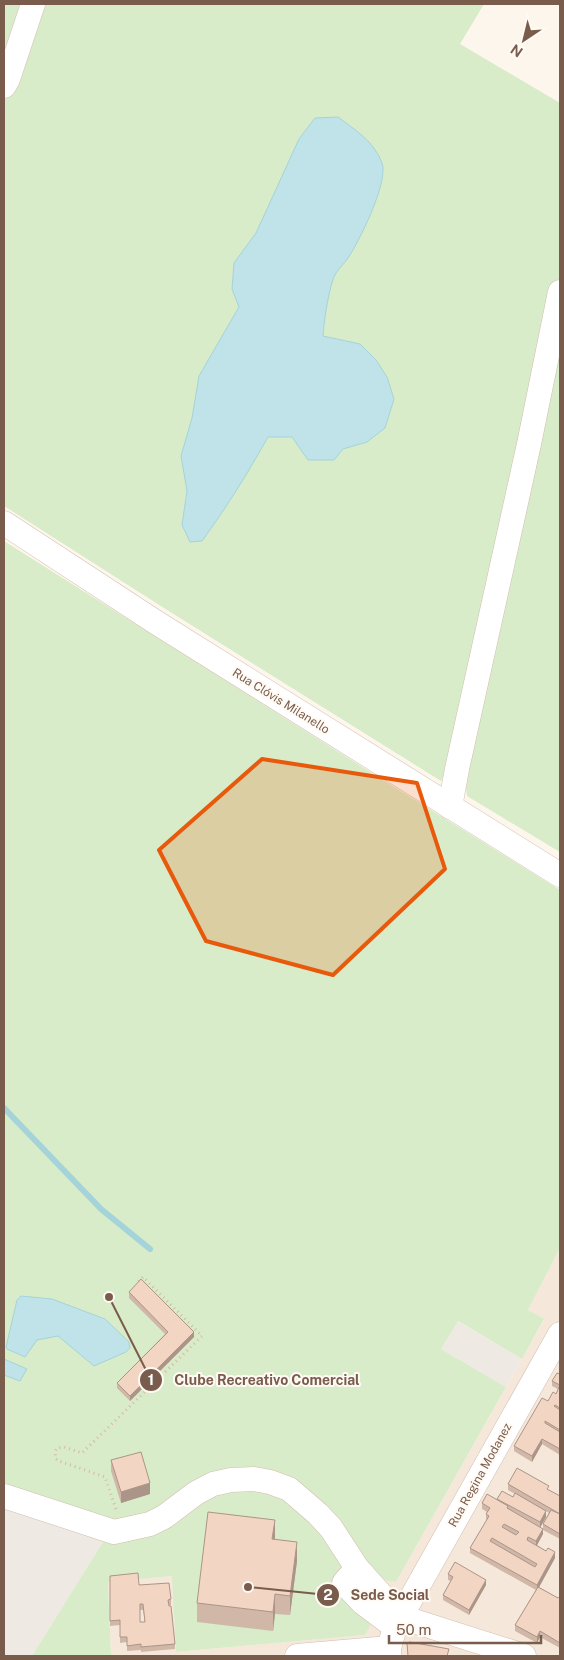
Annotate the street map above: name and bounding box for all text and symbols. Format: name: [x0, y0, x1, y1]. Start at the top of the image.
north arrow: [499, 15, 549, 65]
text: N: [507, 41, 526, 60]
street label: Rua Clóvis Milanello: [230, 665, 332, 737]
callout: Clube Recreativo Comercial: [139, 1366, 369, 1395]
text: 1: [148, 1371, 154, 1388]
text: Clube Recreativo Comercial: [174, 1372, 360, 1388]
street label: Rua Regina Modanez: [446, 1420, 515, 1529]
callout: Sede Social: [315, 1580, 439, 1609]
text: 2: [323, 1586, 333, 1603]
text: Sede Social: [351, 1587, 430, 1603]
scale bar: [389, 1612, 542, 1644]
text: 50 m: [396, 1621, 431, 1638]

